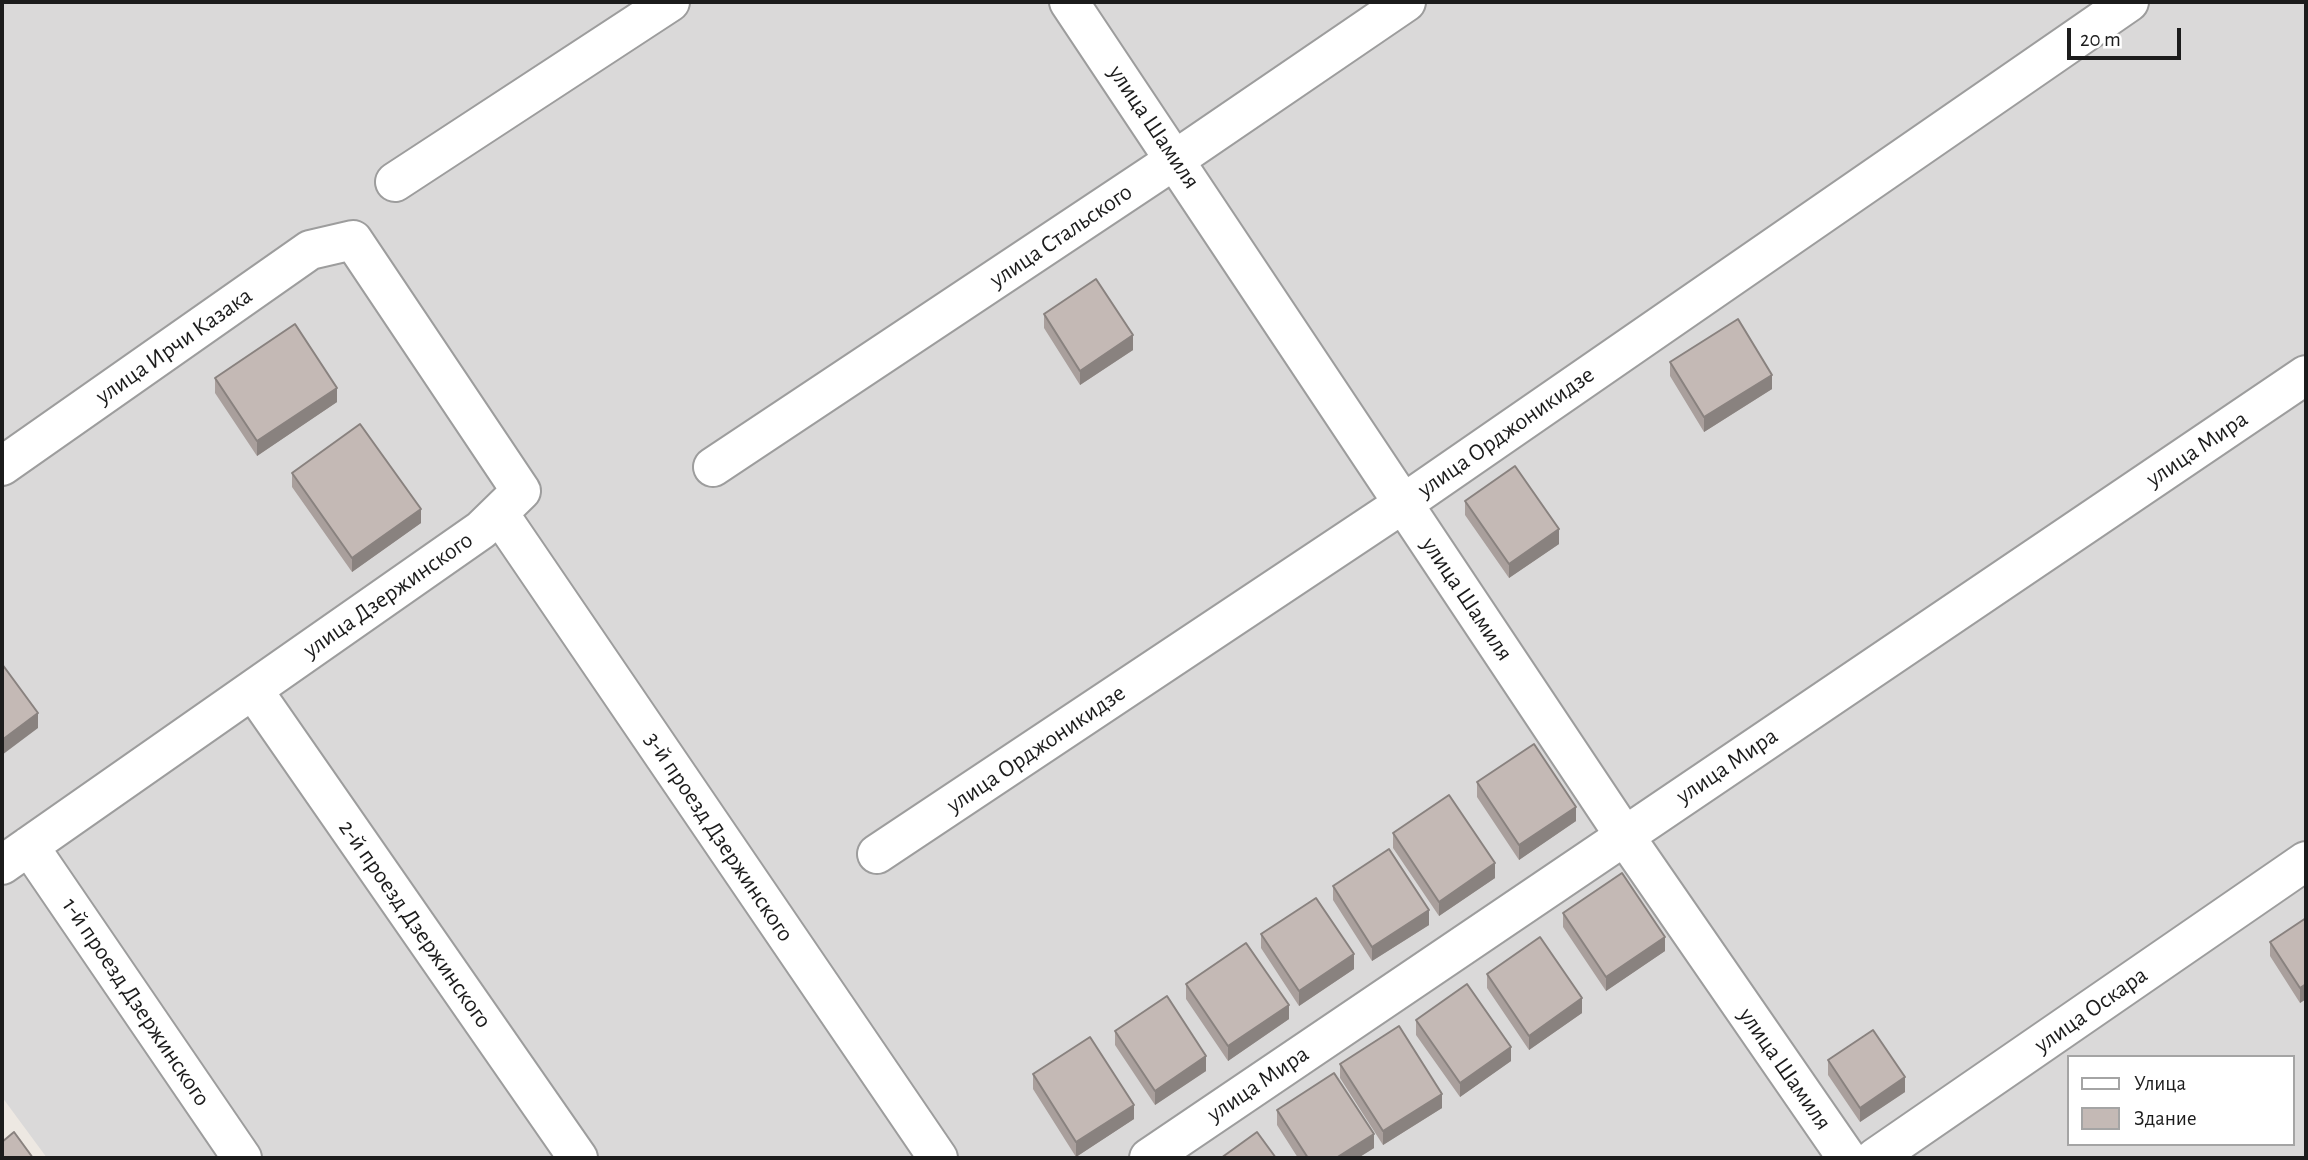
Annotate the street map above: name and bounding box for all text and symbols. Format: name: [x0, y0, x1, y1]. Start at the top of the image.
scale bar: [2070, 14, 2184, 58]
text: 20 m: [2080, 29, 2121, 50]
street label: улица Шамиля: [1102, 60, 1206, 194]
street label: улица Стальского: [984, 178, 1138, 294]
street label: улица Ирчи Казака: [90, 281, 258, 411]
street label: улица Орджоникидзе: [1412, 360, 1600, 504]
street label: улица Мира: [2141, 405, 2253, 493]
street label: улица Дзержинского: [298, 526, 478, 664]
street label: улица Шамиля: [1415, 532, 1519, 666]
street label: улица Орджоникидзе: [941, 679, 1131, 819]
street label: улица Мира: [1671, 722, 1783, 810]
street label: 3-й проезд Дзержинского: [638, 727, 800, 947]
street label: 2-й проезд Дзержинского: [332, 814, 498, 1034]
street label: 1-й проезд Дзержинского: [56, 892, 216, 1112]
street label: улица Оскара: [2029, 961, 2153, 1059]
street label: улица Шамиля: [1732, 1002, 1838, 1136]
street label: улица Мира: [1202, 1040, 1314, 1128]
legend: [2066, 1055, 2294, 1146]
text: Улица: [2134, 1073, 2186, 1094]
text: Здание: [2134, 1108, 2197, 1129]

